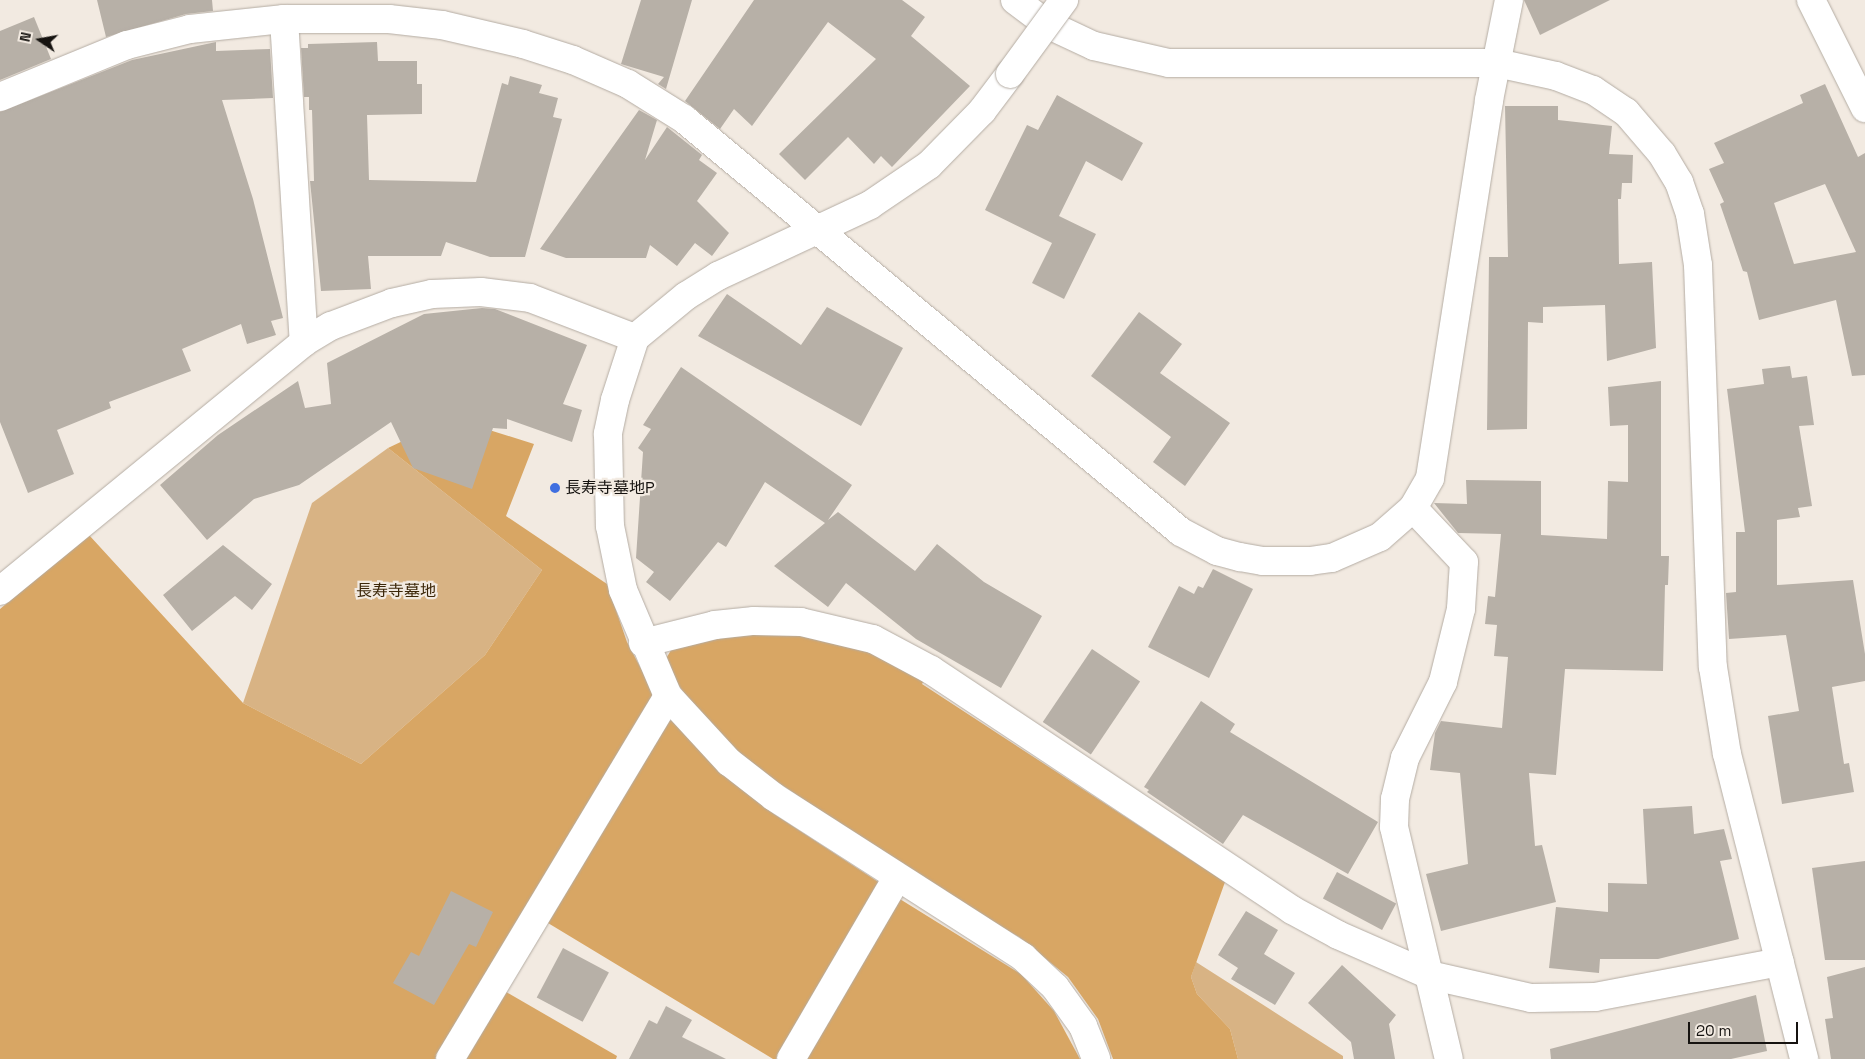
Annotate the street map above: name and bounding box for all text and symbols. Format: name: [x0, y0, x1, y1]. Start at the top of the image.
north arrow: [15, 15, 65, 65]
text: N: [16, 30, 35, 43]
place label: 長寿寺墓地P: [565, 478, 655, 498]
marker: 長寿寺墓地P: [549, 482, 561, 494]
park label: 長寿寺墓地: [356, 581, 436, 601]
scale bar: [1690, 1012, 1800, 1044]
text: 20 m: [1696, 1021, 1731, 1040]

